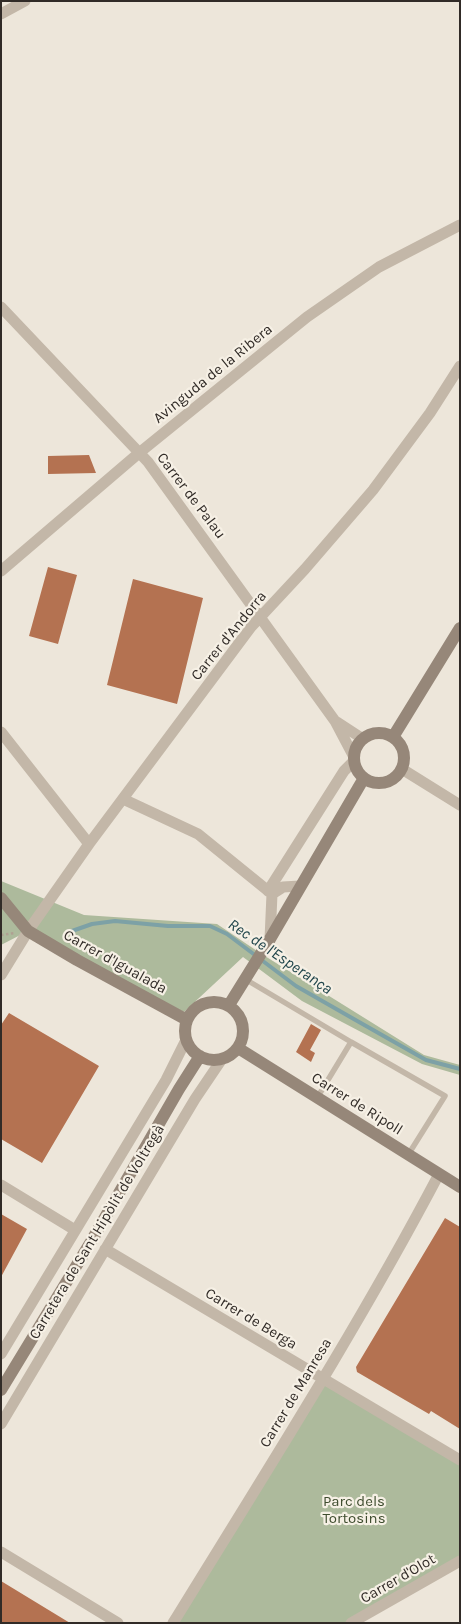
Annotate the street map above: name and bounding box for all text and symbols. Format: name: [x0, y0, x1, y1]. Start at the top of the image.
street label: Avinguda de la Ribera: [150, 321, 276, 427]
street label: Carrer de Palau: [153, 449, 229, 543]
street label: Carrer d'Andorra: [187, 588, 271, 684]
water label: Rec de l'Esperança: [224, 915, 336, 999]
street label: Carrer d'Igualada: [60, 926, 170, 998]
street label: Carrer de Ripoll: [308, 1069, 406, 1139]
street label: Carretera de Sant Hipòlit de Voltregà: [26, 1121, 168, 1343]
street label: Carrer de Berga: [202, 1284, 300, 1354]
street label: Carrer de Manresa: [256, 1335, 336, 1451]
park label: Parc dels Tortosins: [322, 1493, 386, 1528]
street label: Carrer d'Olot: [357, 1550, 439, 1608]

